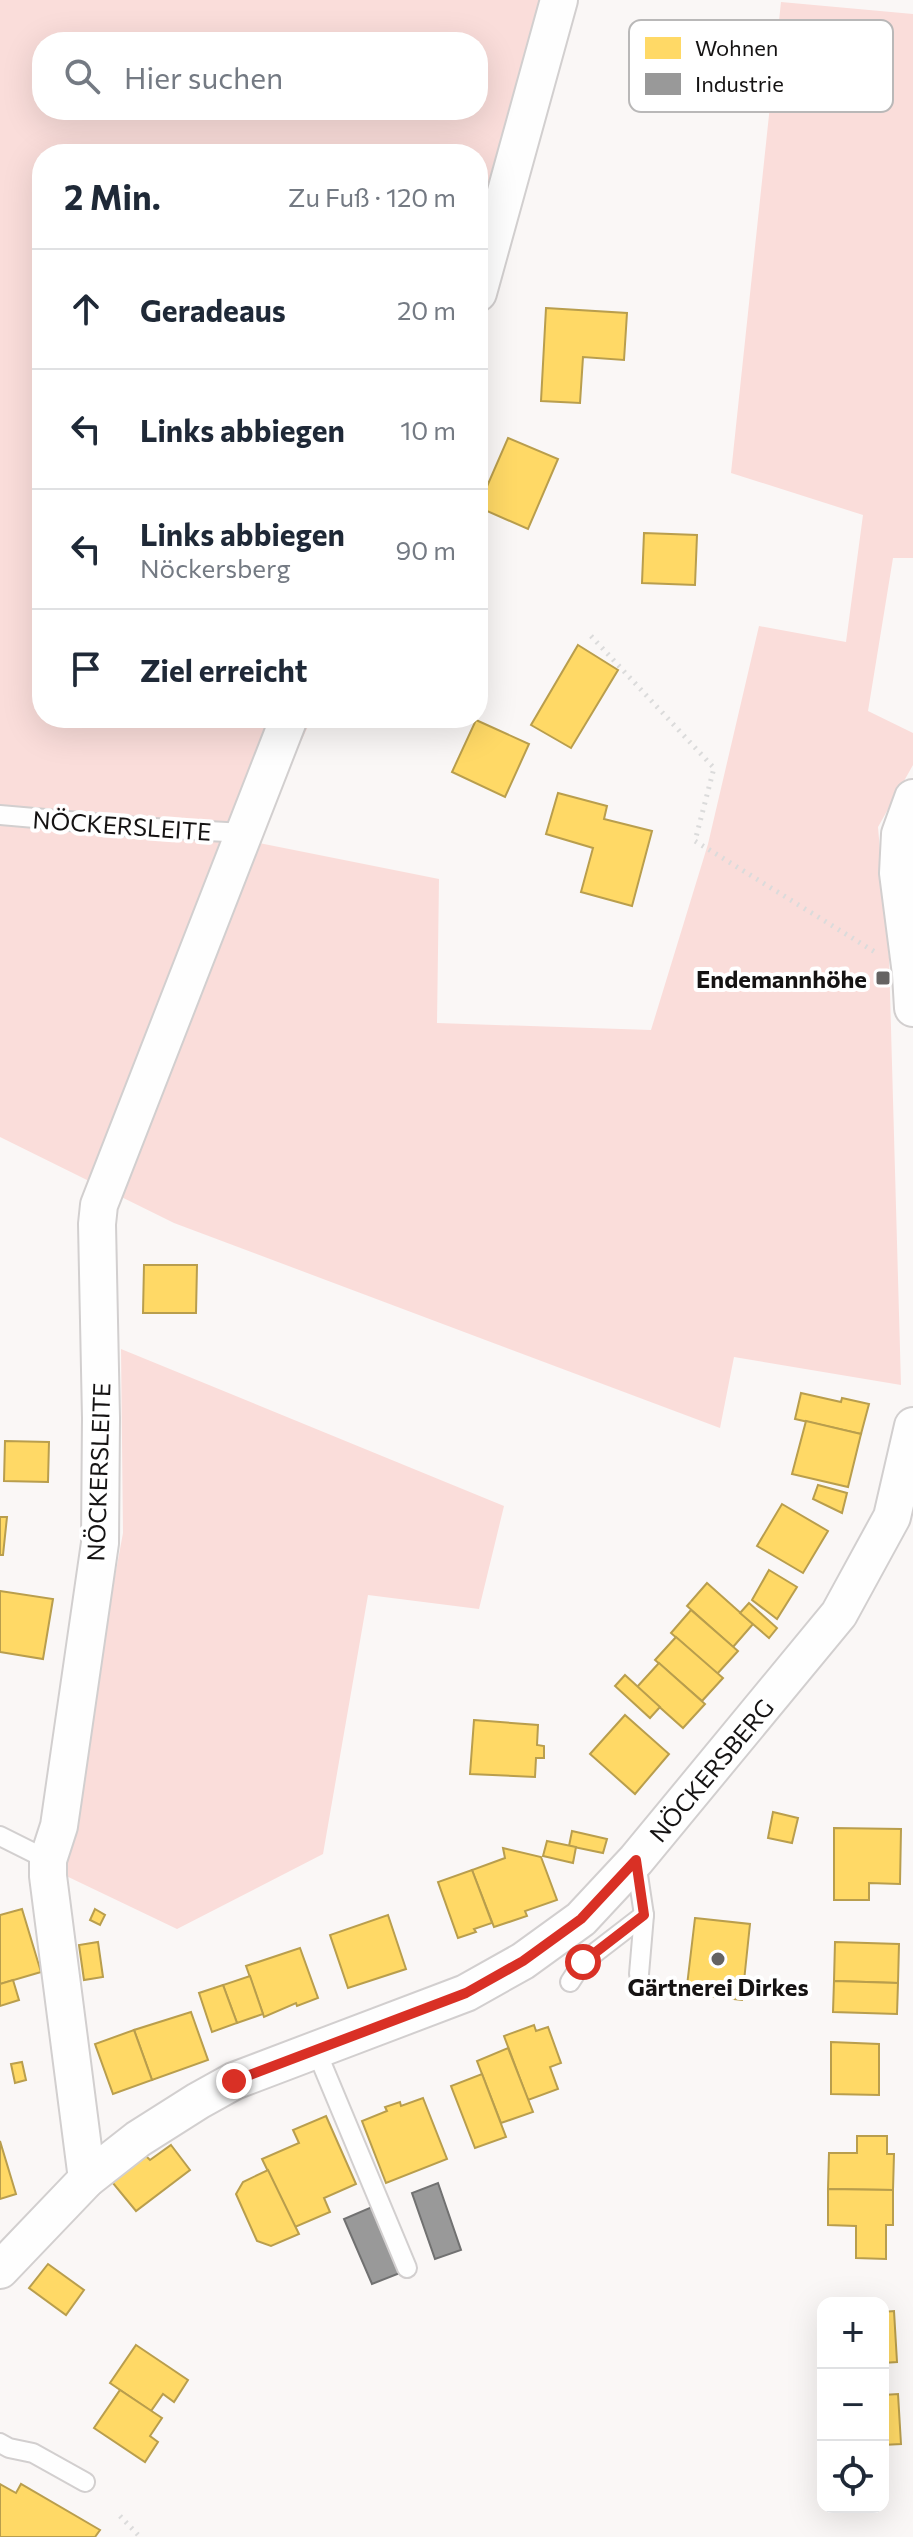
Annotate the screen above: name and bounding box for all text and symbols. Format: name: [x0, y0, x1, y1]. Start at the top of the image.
legend: [629, 20, 893, 112]
search box: [32, 32, 488, 120]
text: Wohnen: [695, 34, 778, 61]
icon: search: [60, 54, 104, 98]
text: Hier suchen: [124, 58, 283, 95]
text: Industrie: [695, 70, 784, 97]
text: 2 Min.: [64, 175, 161, 217]
text: Zu Fuß · 120 m: [288, 181, 456, 212]
icon: ahead: [64, 287, 108, 331]
text: Geradeaus: [140, 291, 286, 328]
text: 20 m: [397, 294, 456, 325]
icon: left: [64, 407, 108, 451]
text: Links abbiegen: [140, 411, 345, 448]
text: 10 m: [400, 414, 456, 445]
text: Links abbiegen: [140, 515, 345, 552]
icon: left: [64, 527, 108, 571]
text: 90 m: [396, 534, 456, 565]
text: Nöckersberg: [140, 552, 291, 583]
icon: arrive: [64, 647, 108, 691]
text: Ziel erreicht: [140, 651, 308, 688]
street label: NÖCKERSLEITE: [32, 804, 212, 846]
place label: Endemannhöhe: [696, 964, 867, 993]
marker: Endemannhöhe: [874, 969, 892, 987]
street label: NÖCKERSLEITE: [80, 1382, 116, 1562]
street label: NÖCKERSBERG: [643, 1693, 779, 1847]
route start: [565, 1944, 601, 1980]
marker: Gärtnerei Dirkes: [709, 1950, 727, 1968]
place label: Gärtnerei Dirkes: [627, 1972, 809, 2001]
route end: [216, 2063, 252, 2099]
map controls: [817, 2297, 889, 2513]
button: +: [817, 2297, 889, 2369]
button: −: [817, 2369, 889, 2441]
button: locate: [817, 2441, 889, 2513]

